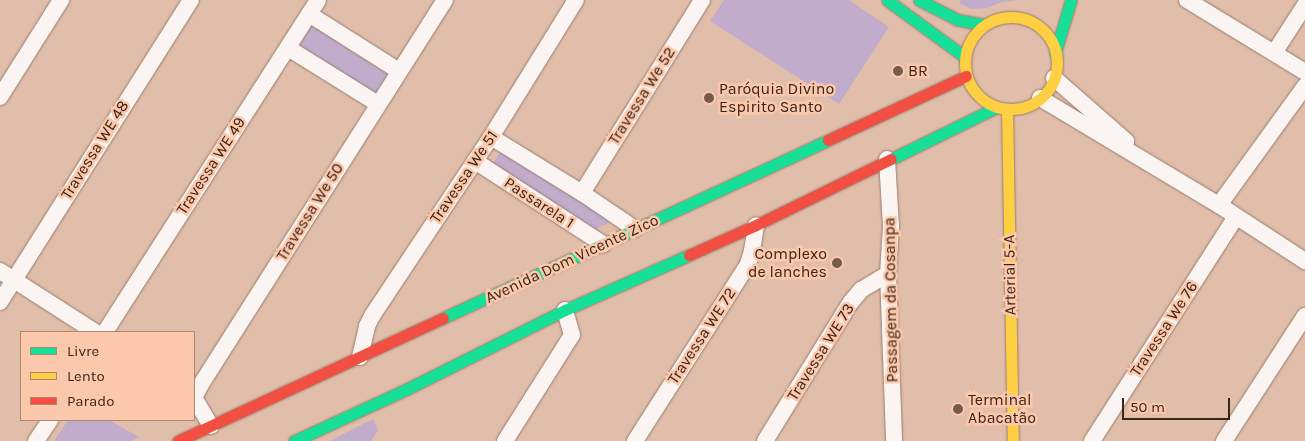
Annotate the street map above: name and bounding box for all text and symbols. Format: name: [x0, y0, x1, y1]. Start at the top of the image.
street label: Travessa We 52: [604, 44, 680, 148]
place label: BR: [908, 61, 928, 81]
marker: BR: [892, 65, 904, 77]
place label: Paróquia Divino Espirito Santo: [719, 79, 834, 117]
marker: Paróquia Divino Espirito Santo: [703, 92, 715, 104]
street label: Travessa WE 48: [57, 97, 133, 203]
street label: Travessa WE 49: [172, 114, 250, 218]
street label: Travessa We 51: [426, 127, 502, 227]
street label: Travessa We 50: [272, 160, 348, 264]
street label: Passarela 1: [500, 173, 578, 233]
street label: Avenida Dom Vicente Zico: [482, 210, 662, 308]
street label: Passagem da Cosanpa: [880, 217, 902, 383]
street label: Arterial 5-A: [1000, 235, 1020, 315]
place label: Complexo de lanches: [748, 244, 827, 282]
marker: Complexo de lanches: [831, 257, 843, 269]
street label: Travessa We 76: [1126, 278, 1202, 380]
street label: Travessa WE 72: [664, 284, 740, 388]
street label: Travessa WE 73: [783, 300, 859, 404]
legend: [20, 331, 195, 421]
text: Livre: [67, 342, 99, 360]
text: Lento: [67, 367, 105, 385]
scale bar: [1125, 388, 1232, 420]
place label: Terminal Abacatão: [968, 390, 1036, 428]
text: Parado: [67, 392, 114, 410]
text: 50 m: [1130, 398, 1165, 416]
marker: Terminal Abacatão: [952, 403, 964, 415]

